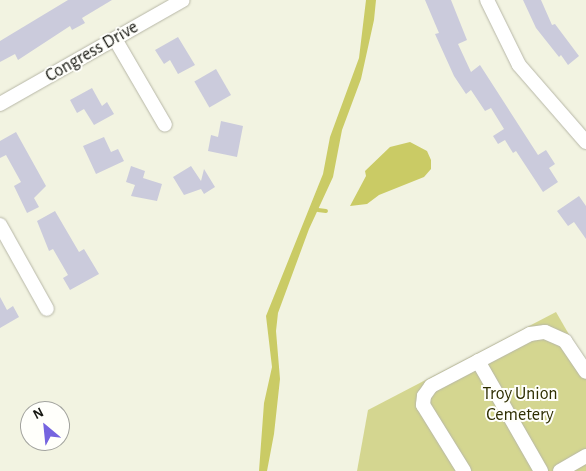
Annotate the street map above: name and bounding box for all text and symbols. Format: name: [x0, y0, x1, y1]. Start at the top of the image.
street label: Congress Drive: [42, 17, 142, 87]
park label: Troy Union Cemetery: [482, 384, 558, 426]
north arrow: [20, 401, 70, 451]
text: N: [31, 405, 46, 422]

